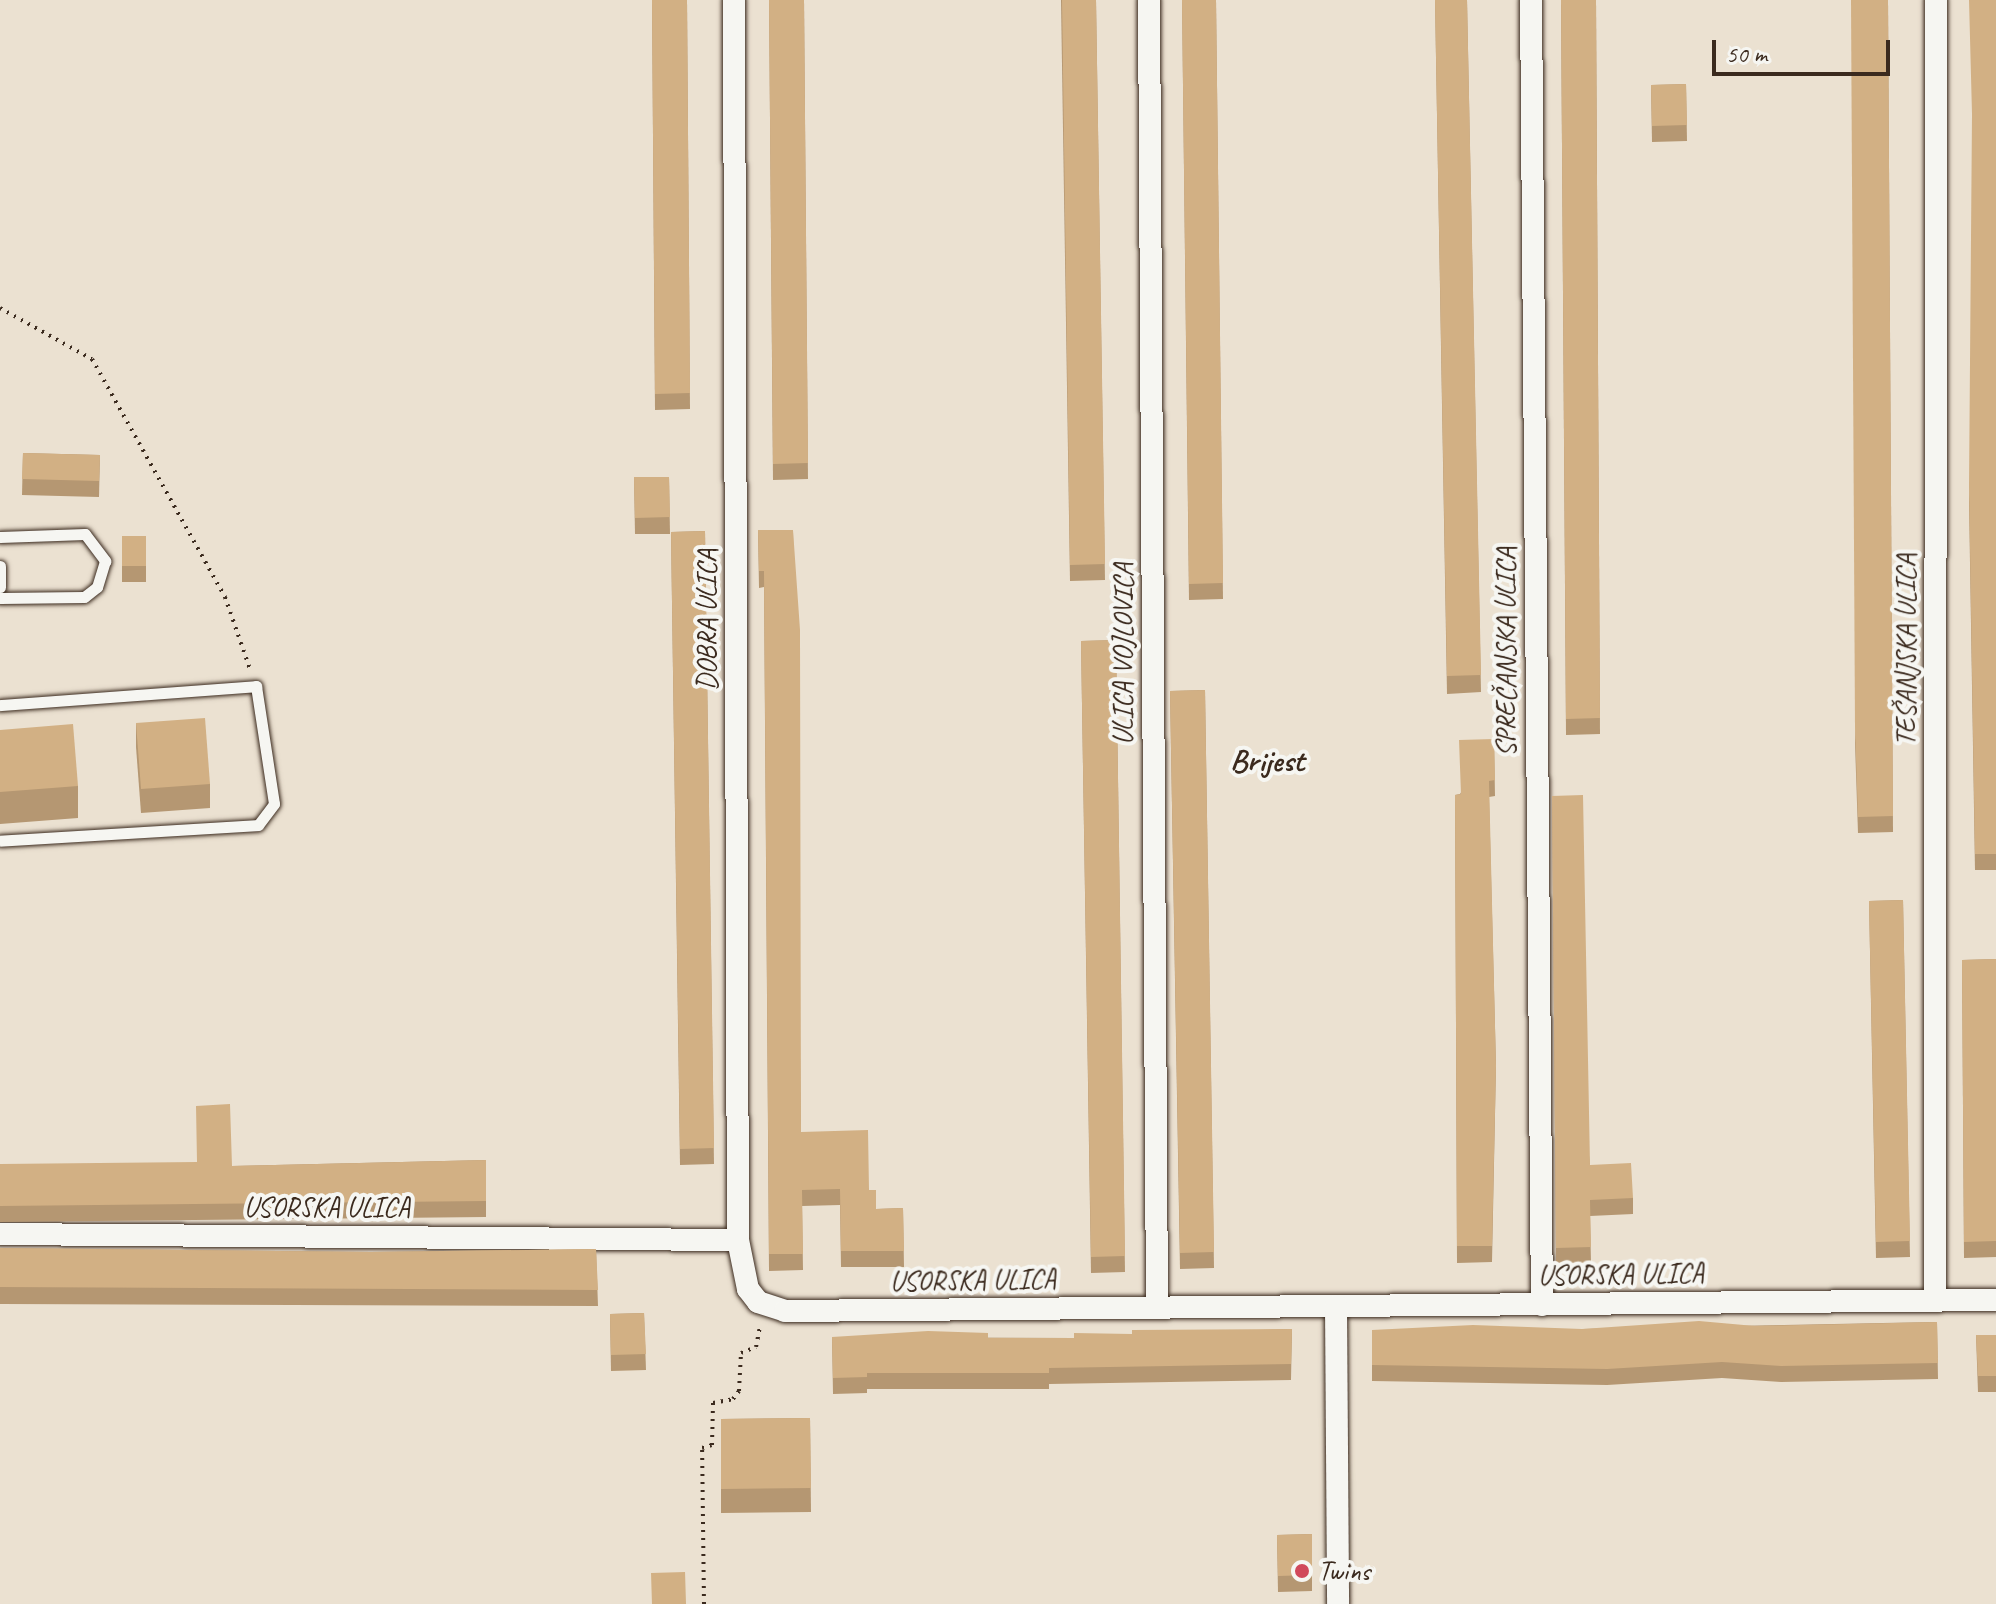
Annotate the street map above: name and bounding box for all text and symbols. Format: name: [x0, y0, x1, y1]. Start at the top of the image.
scale bar: [1716, 24, 1894, 74]
text: 50 m: [1726, 39, 1767, 69]
street label: SPREČANSKA ULICA: [1489, 547, 1523, 757]
street label: DOBRA ULICA: [690, 549, 724, 691]
street label: TEŠANJSKA ULICA: [1889, 554, 1923, 746]
street label: ULICA VOJLOVICA: [1106, 563, 1140, 745]
district label: Brijest: [1230, 742, 1304, 780]
street label: USORSKA ULICA: [244, 1190, 410, 1224]
street label: USORSKA ULICA: [1538, 1256, 1704, 1292]
street label: USORSKA ULICA: [890, 1262, 1056, 1298]
place label: Twins: [1318, 1554, 1370, 1588]
marker: Twins: [1293, 1562, 1311, 1580]

